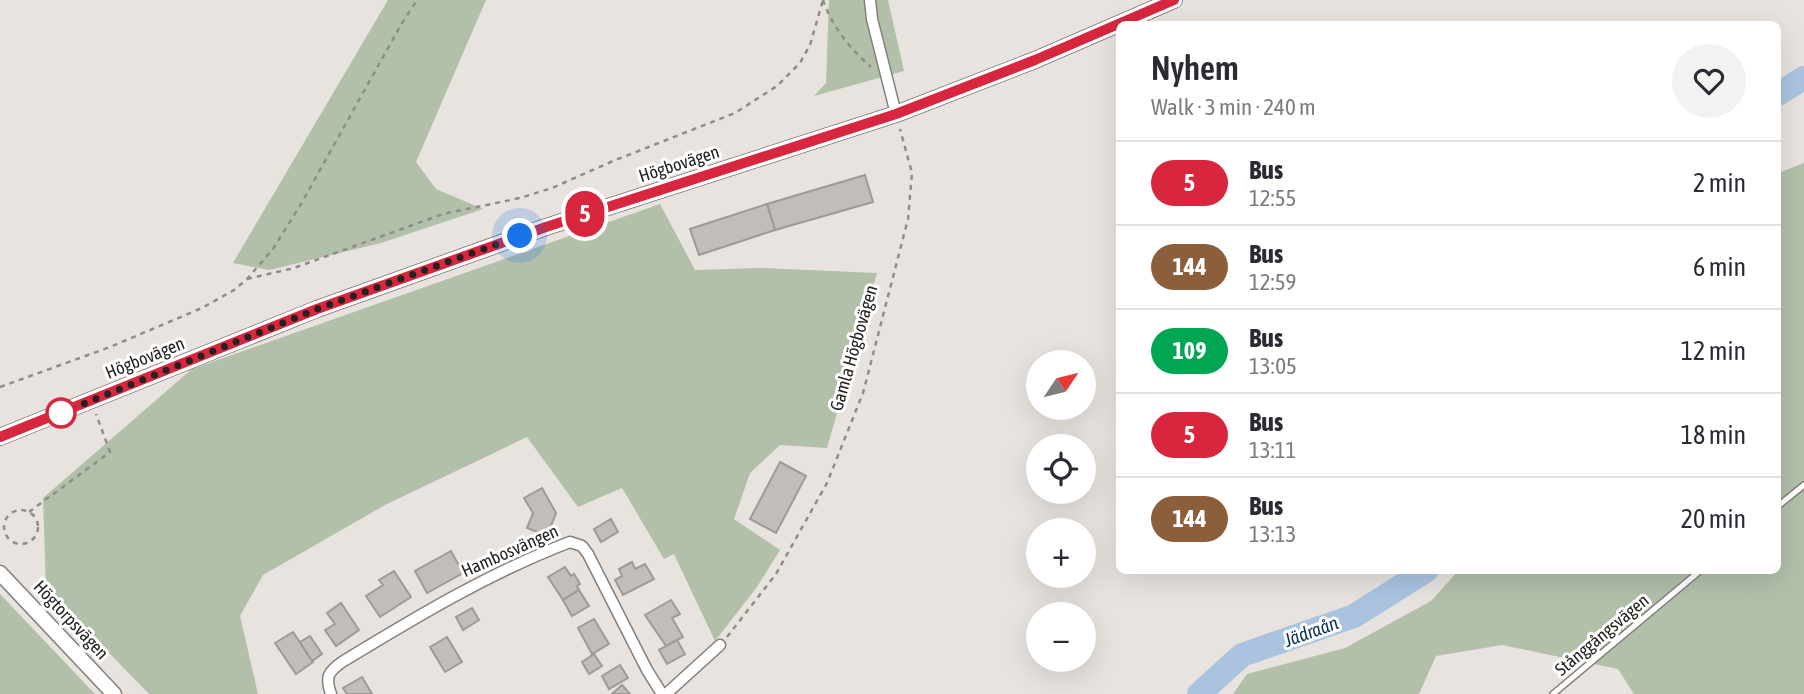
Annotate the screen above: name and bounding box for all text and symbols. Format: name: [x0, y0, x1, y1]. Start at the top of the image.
button: heart: [1672, 44, 1746, 118]
text: Nyhem: [1151, 49, 1239, 87]
text: Walk · 3 min · 240 m: [1151, 94, 1315, 120]
street label: Högbovägen: [636, 141, 722, 186]
text: Bus: [1249, 155, 1283, 185]
text: 2 min: [1693, 168, 1746, 198]
text: 5: [1184, 169, 1195, 196]
text: 12:55: [1249, 185, 1296, 211]
line badge: 5: [562, 191, 608, 237]
text: 5: [579, 200, 591, 227]
your location: [502, 218, 537, 253]
text: Bus: [1249, 239, 1283, 269]
text: 6 min: [1693, 252, 1746, 282]
text: 144: [1173, 253, 1206, 280]
text: 12:59: [1249, 269, 1296, 295]
street label: Gamla Högbovägen: [826, 283, 882, 413]
text: Bus: [1249, 323, 1283, 353]
street label: Högbovägen: [102, 332, 187, 383]
text: 12 min: [1681, 336, 1746, 366]
text: 109: [1173, 337, 1206, 364]
north arrow: [1026, 350, 1096, 420]
map controls: [1026, 350, 1096, 672]
text: 13:05: [1249, 353, 1297, 379]
unlabelled marker: [46, 398, 76, 428]
text: Bus: [1249, 407, 1283, 437]
text: 18 min: [1681, 420, 1746, 450]
text: 5: [1184, 421, 1195, 448]
button: locate: [1026, 434, 1096, 504]
text: 13:11: [1249, 437, 1296, 463]
text: Bus: [1249, 491, 1283, 521]
text: 20 min: [1681, 504, 1746, 534]
text: 144: [1173, 505, 1206, 532]
button: +: [1026, 518, 1096, 588]
street label: Hambosvängen: [458, 520, 561, 581]
text: 13:13: [1249, 521, 1296, 547]
street label: Högtorpsvägen: [30, 576, 113, 663]
street label: Stånggångsvägen: [1551, 589, 1653, 680]
button: −: [1026, 602, 1096, 672]
water label: Jädraån: [1280, 611, 1341, 651]

